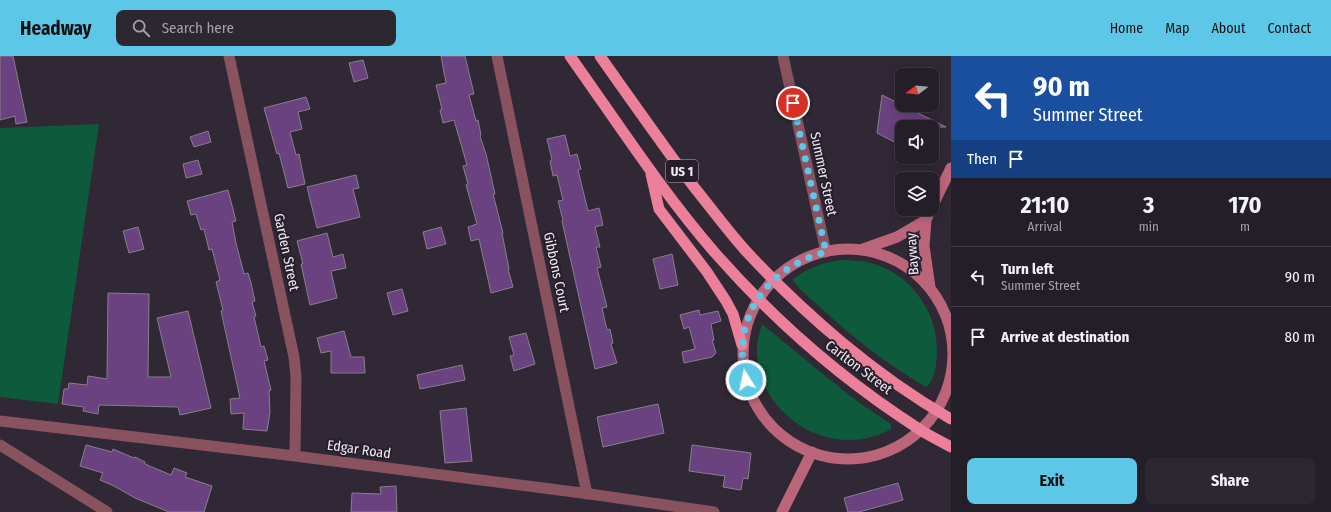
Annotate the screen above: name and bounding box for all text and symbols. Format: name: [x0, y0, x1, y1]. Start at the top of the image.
search box: [116, 10, 396, 46]
text: Headway: [20, 17, 92, 40]
icon: search: [130, 17, 152, 39]
text: Search here: [162, 19, 234, 37]
text: Home: [1110, 20, 1143, 37]
text: Map: [1165, 20, 1189, 37]
text: About: [1211, 20, 1246, 37]
text: Contact: [1268, 20, 1311, 37]
north arrow: [895, 68, 939, 112]
map controls: [895, 68, 939, 216]
text: 90 m: [1033, 70, 1090, 103]
icon: left: [967, 72, 1019, 124]
pin: [776, 86, 810, 120]
icon: arrive: [782, 92, 804, 114]
text: Summer Street: [1033, 104, 1143, 126]
button: sound: [895, 120, 939, 164]
street label: Summer Street: [806, 131, 841, 218]
icon: arrive: [1005, 148, 1027, 170]
text: Then: [967, 150, 997, 168]
road number: US 1: [666, 160, 698, 182]
button: layers: [895, 172, 939, 216]
text: 21:10: [1020, 191, 1069, 219]
text: 3: [1143, 191, 1154, 219]
text: 170: [1228, 191, 1262, 219]
street label: Garden Street: [270, 212, 303, 293]
text: Arrival: [1028, 219, 1062, 234]
text: min: [1139, 219, 1159, 234]
text: m: [1240, 219, 1250, 234]
street label: Gibbons Court: [540, 231, 573, 314]
street label: Bayway: [902, 231, 922, 276]
text: Turn left: [1001, 260, 1054, 278]
icon: left: [967, 266, 989, 288]
text: 90 m: [1285, 268, 1315, 286]
text: Summer Street: [1001, 278, 1080, 293]
icon: arrive: [967, 326, 989, 348]
text: Arrive at destination: [1001, 328, 1129, 346]
text: 80 m: [1285, 328, 1315, 346]
street label: Carlton Street: [822, 337, 896, 398]
position arrow: [725, 359, 767, 401]
street label: Edgar Road: [326, 437, 392, 462]
button: Exit: [967, 458, 1137, 504]
button: Share: [1145, 458, 1315, 504]

